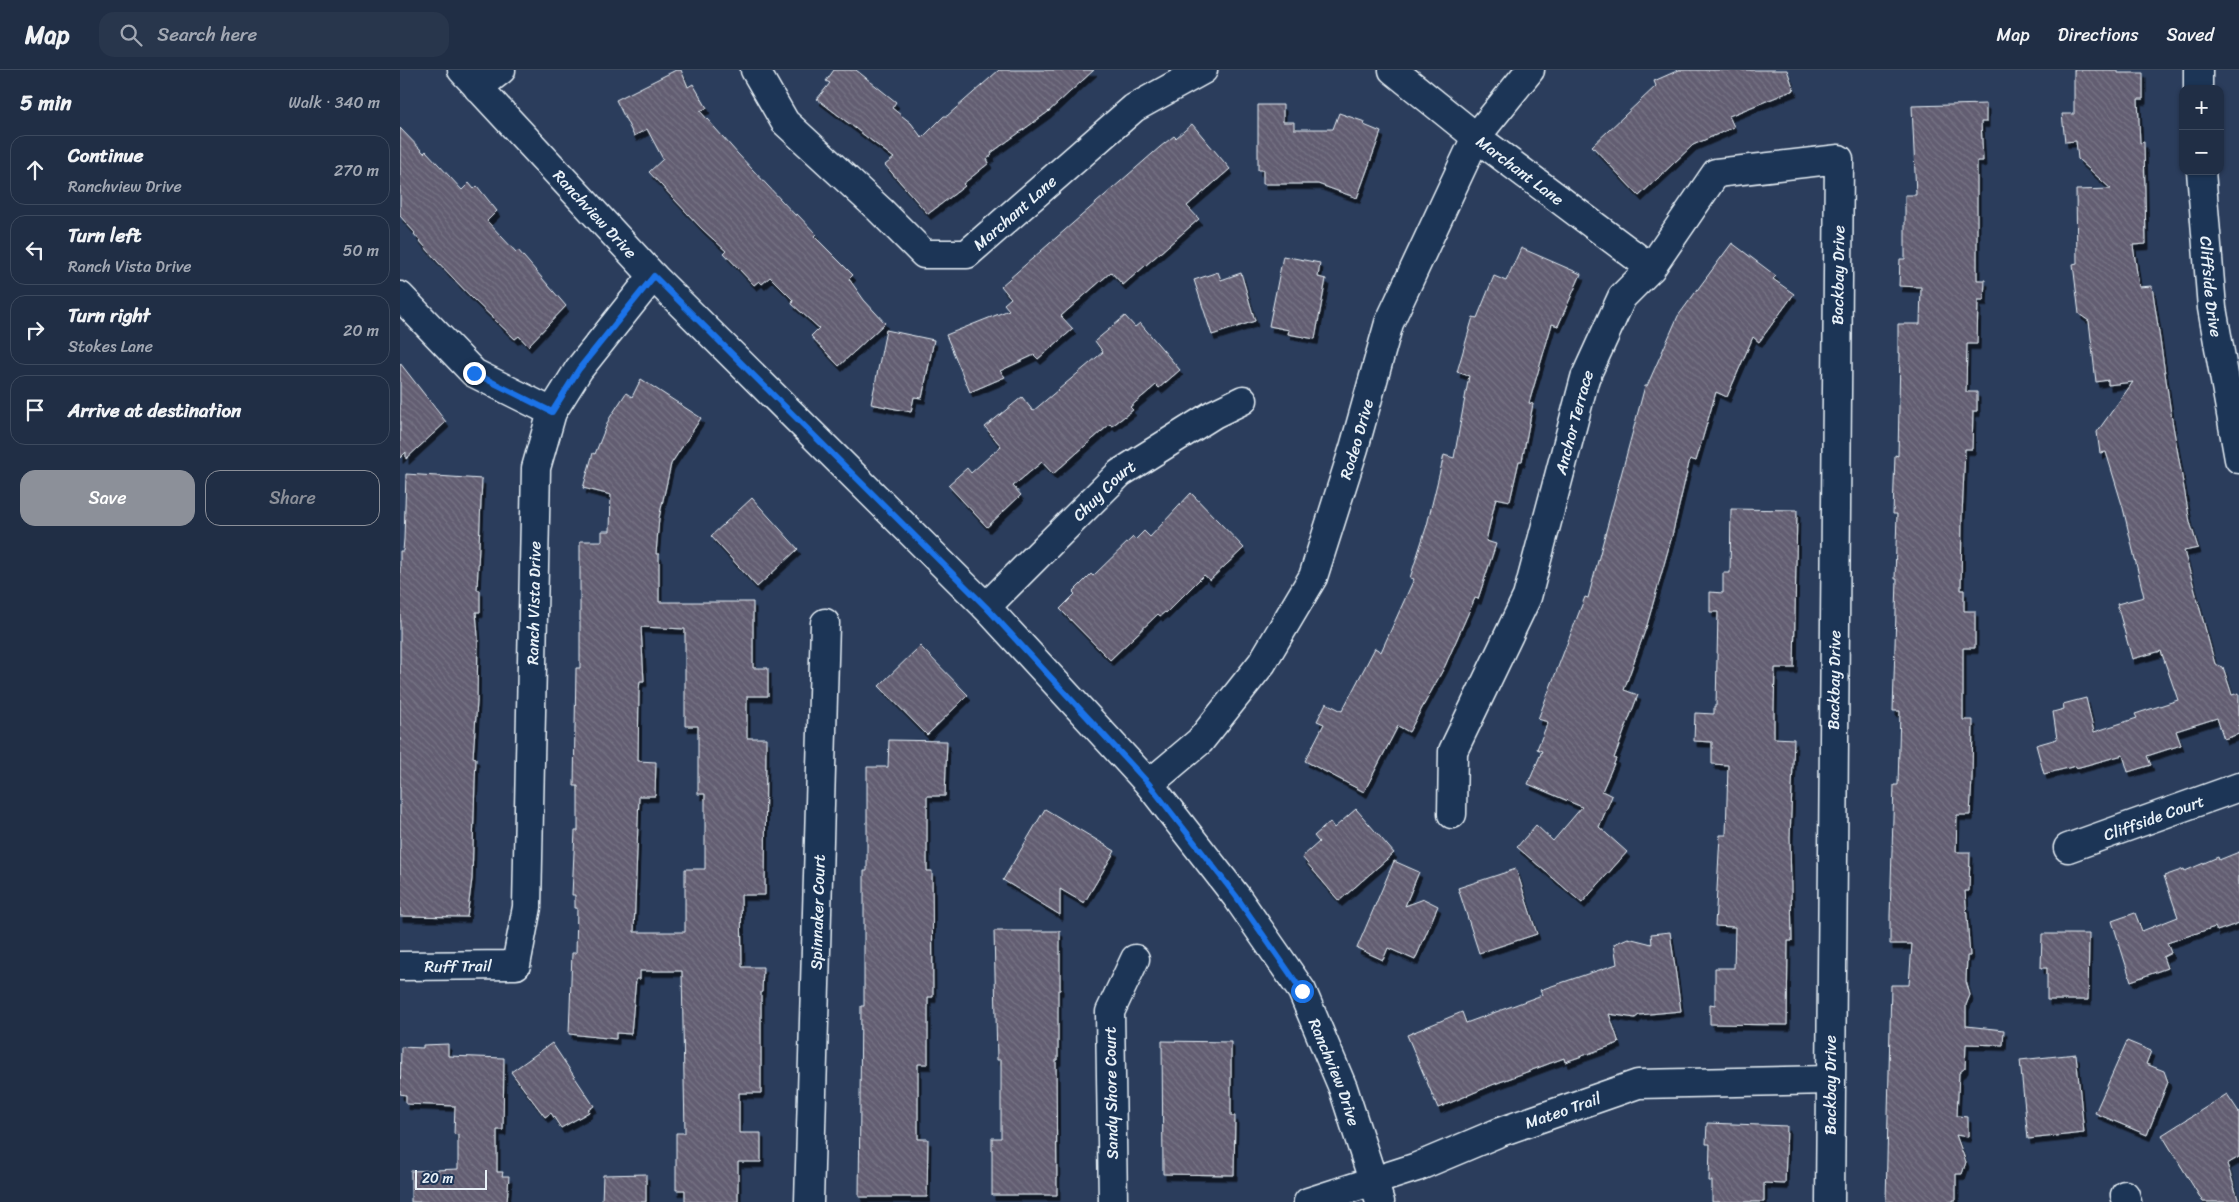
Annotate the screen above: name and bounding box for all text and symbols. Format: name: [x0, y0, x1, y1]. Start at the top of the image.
search box: [99, 12, 449, 57]
text: Map: [25, 14, 69, 56]
text: Search here: [157, 18, 257, 51]
text: Map: [1997, 19, 2030, 51]
text: Directions: [2058, 19, 2139, 51]
text: Saved: [2167, 19, 2214, 51]
icon: search: [117, 21, 145, 49]
text: 5 min: [20, 84, 72, 122]
map controls: [2179, 85, 2224, 175]
button: +: [2179, 85, 2224, 130]
text: Walk · 340 m: [289, 88, 380, 117]
street label: Marchant Lane: [1470, 127, 1571, 213]
button: −: [2179, 130, 2224, 175]
text: Continue: [68, 139, 144, 172]
icon: ahead: [21, 156, 49, 184]
text: 270 m: [334, 156, 379, 185]
street label: Ranchview Drive: [546, 162, 645, 265]
street label: Marchant Lane: [966, 167, 1063, 258]
text: Ranchview Drive: [68, 172, 182, 201]
text: Turn left: [68, 219, 141, 252]
street label: Backbay Drive: [1823, 225, 1853, 325]
street label: Cliffside Drive: [2192, 235, 2231, 339]
icon: left: [21, 236, 49, 264]
text: 50 m: [343, 236, 379, 265]
text: Ranch Vista Drive: [68, 252, 192, 281]
text: Turn right: [68, 299, 150, 332]
icon: right: [21, 316, 49, 344]
text: 20 m: [343, 316, 379, 345]
text: Stokes Lane: [68, 332, 153, 361]
route end: [463, 362, 486, 385]
street label: Anchor Terrace: [1545, 364, 1602, 479]
text: Arrive at destination: [68, 394, 241, 427]
street label: Rodeo Drive: [1330, 395, 1382, 483]
icon: arrive: [21, 396, 49, 424]
street label: Chuy Court: [1065, 452, 1142, 528]
button: Save: [20, 470, 195, 526]
button: Share: [205, 470, 380, 526]
street label: Ranch Vista Drive: [517, 541, 549, 665]
street label: Backbay Drive: [1819, 630, 1849, 730]
street label: Cliffside Court: [2099, 786, 2208, 849]
street label: Spinnaker Court: [801, 854, 833, 970]
street label: Ruff Trail: [424, 951, 492, 980]
route start: [1291, 980, 1314, 1003]
street label: Ranchview Drive: [1301, 1013, 1369, 1130]
street label: Sandy Shore Court: [1095, 1026, 1127, 1160]
street label: Backbay Drive: [1816, 1035, 1845, 1135]
street label: Mateo Trail: [1521, 1083, 1605, 1137]
text: 20 m: [422, 1166, 453, 1191]
scale bar: [415, 1167, 488, 1190]

